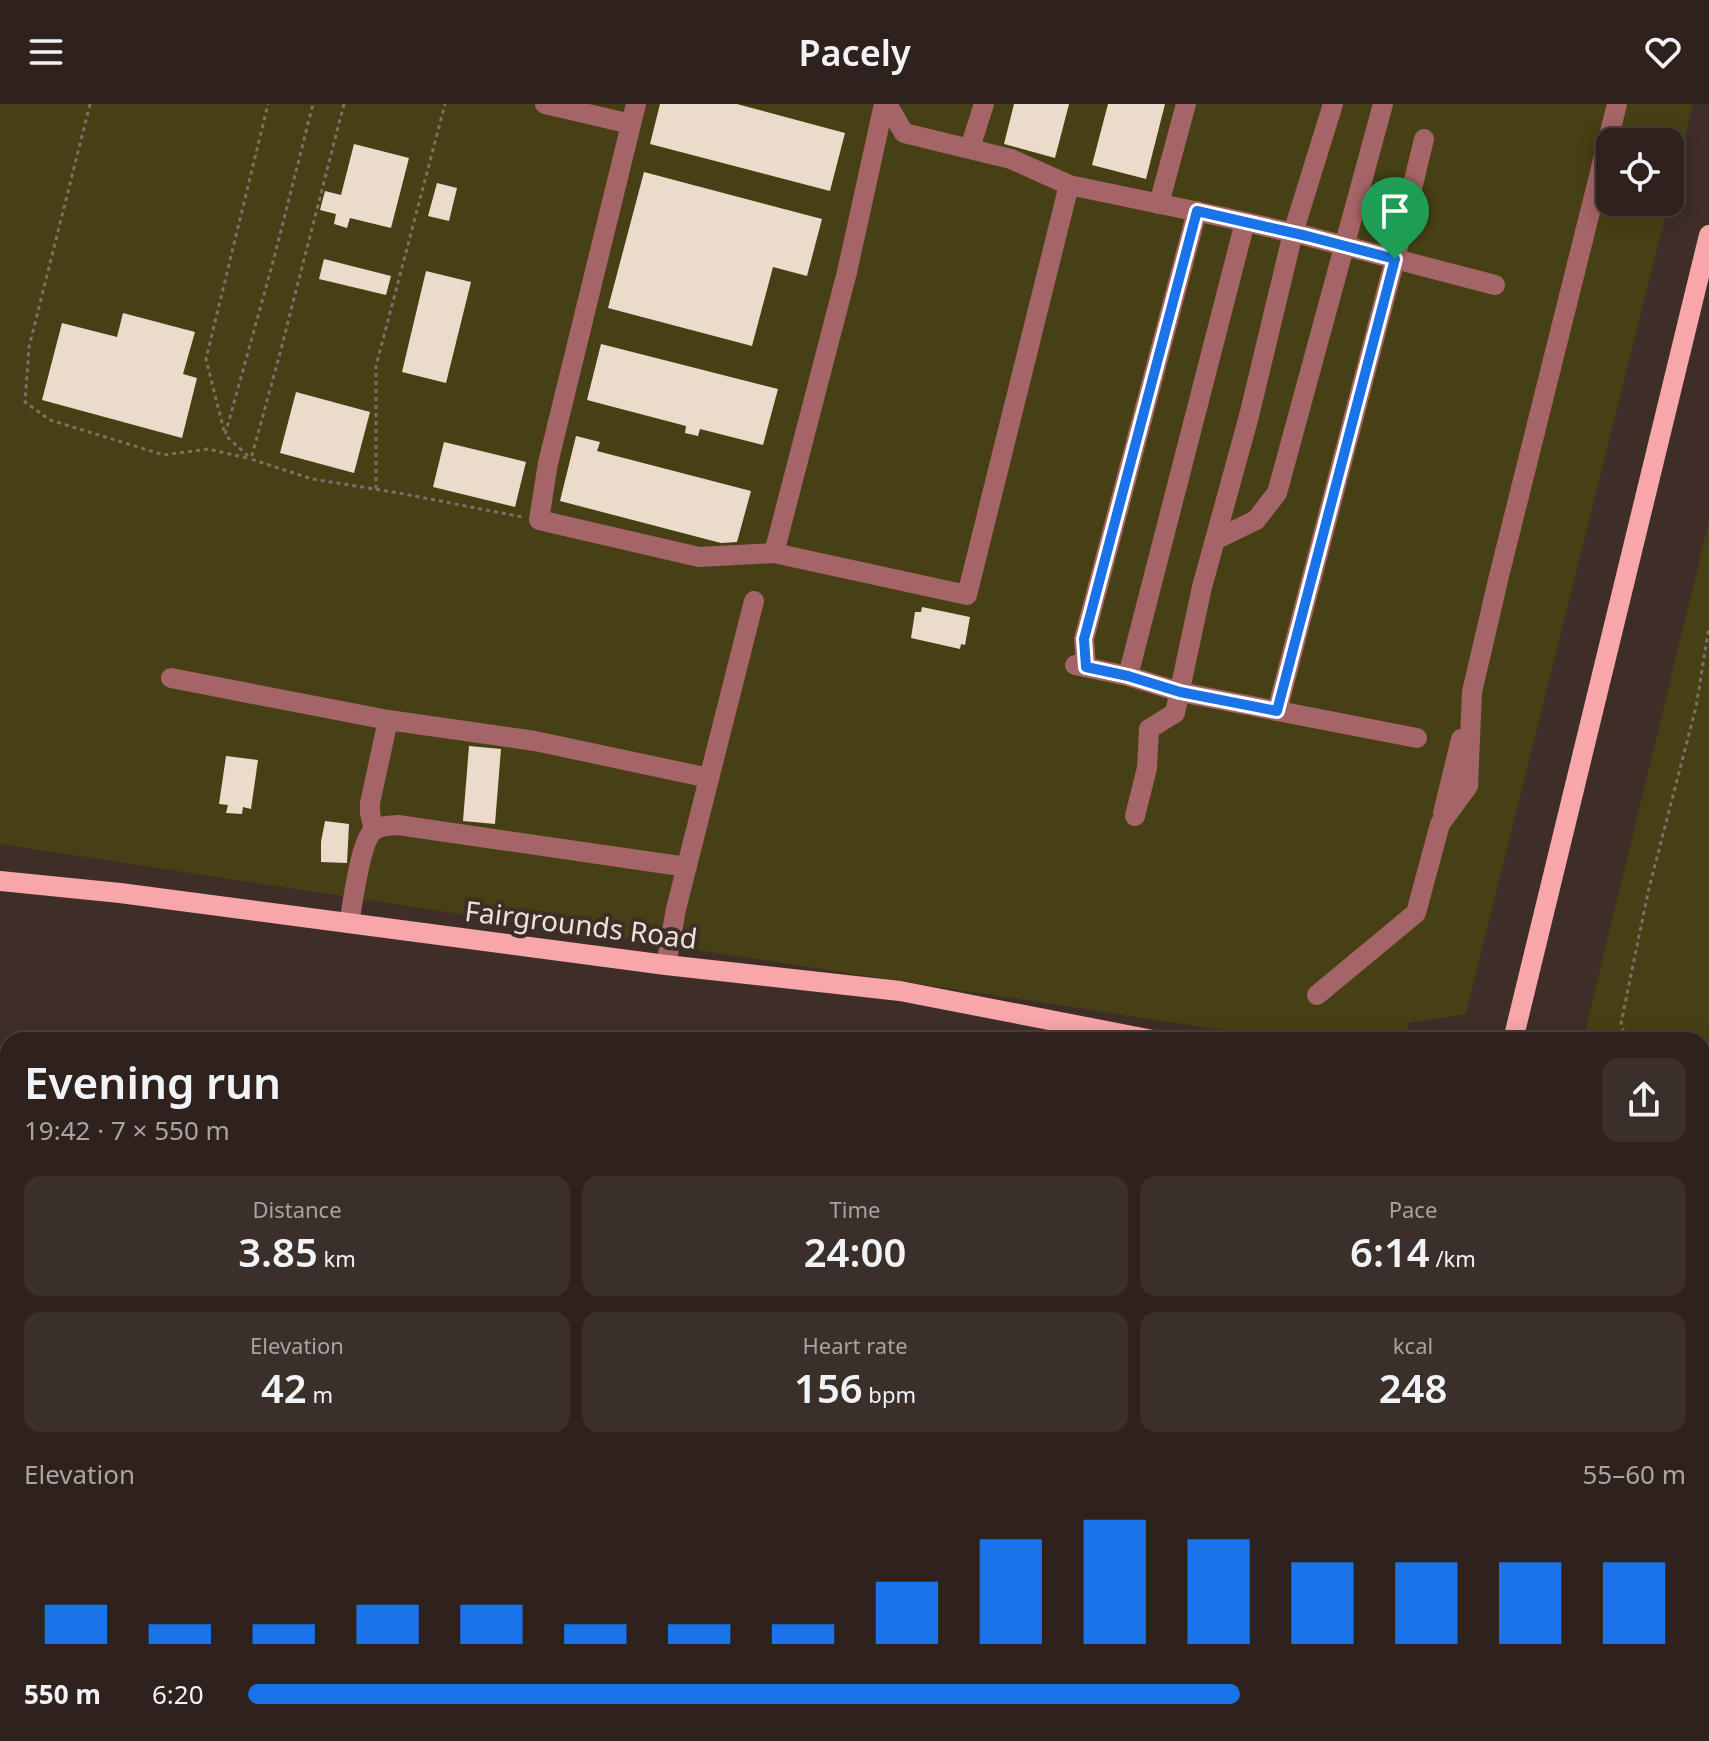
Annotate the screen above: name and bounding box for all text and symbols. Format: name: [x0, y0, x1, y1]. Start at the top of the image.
text: Pacely: [798, 28, 911, 77]
icon: menu: [24, 30, 68, 74]
icon: heart: [1641, 30, 1685, 74]
map controls: [1596, 128, 1684, 216]
button: locate: [1596, 128, 1684, 216]
pin: [1361, 177, 1429, 259]
icon: arrive: [1373, 189, 1417, 233]
street label: Fairgrounds Road: [463, 891, 699, 957]
text: Evening run: [24, 1052, 281, 1112]
button: share: [1602, 1058, 1686, 1142]
text: 19:42 · 7 × 550 m: [24, 1112, 230, 1148]
text: Distance: [252, 1194, 342, 1224]
text: Time: [830, 1194, 880, 1224]
text: Pace: [1389, 1194, 1437, 1224]
text: 3.85: [238, 1224, 318, 1279]
text: 24:00: [804, 1224, 906, 1279]
text: 6:14: [1350, 1224, 1430, 1279]
text: km: [318, 1243, 356, 1273]
text: /km: [1430, 1243, 1476, 1273]
text: Elevation: [250, 1330, 344, 1360]
text: Heart rate: [802, 1330, 908, 1360]
text: kcal: [1393, 1330, 1433, 1360]
text: 42: [261, 1360, 307, 1415]
text: 156: [794, 1360, 863, 1415]
text: 248: [1379, 1360, 1447, 1415]
text: m: [307, 1379, 333, 1409]
text: bpm: [863, 1379, 916, 1409]
text: Elevation: [24, 1456, 135, 1492]
text: 55–60 m: [1582, 1456, 1686, 1492]
text: 550 m: [24, 1676, 101, 1712]
text: 6:20: [152, 1676, 204, 1712]

